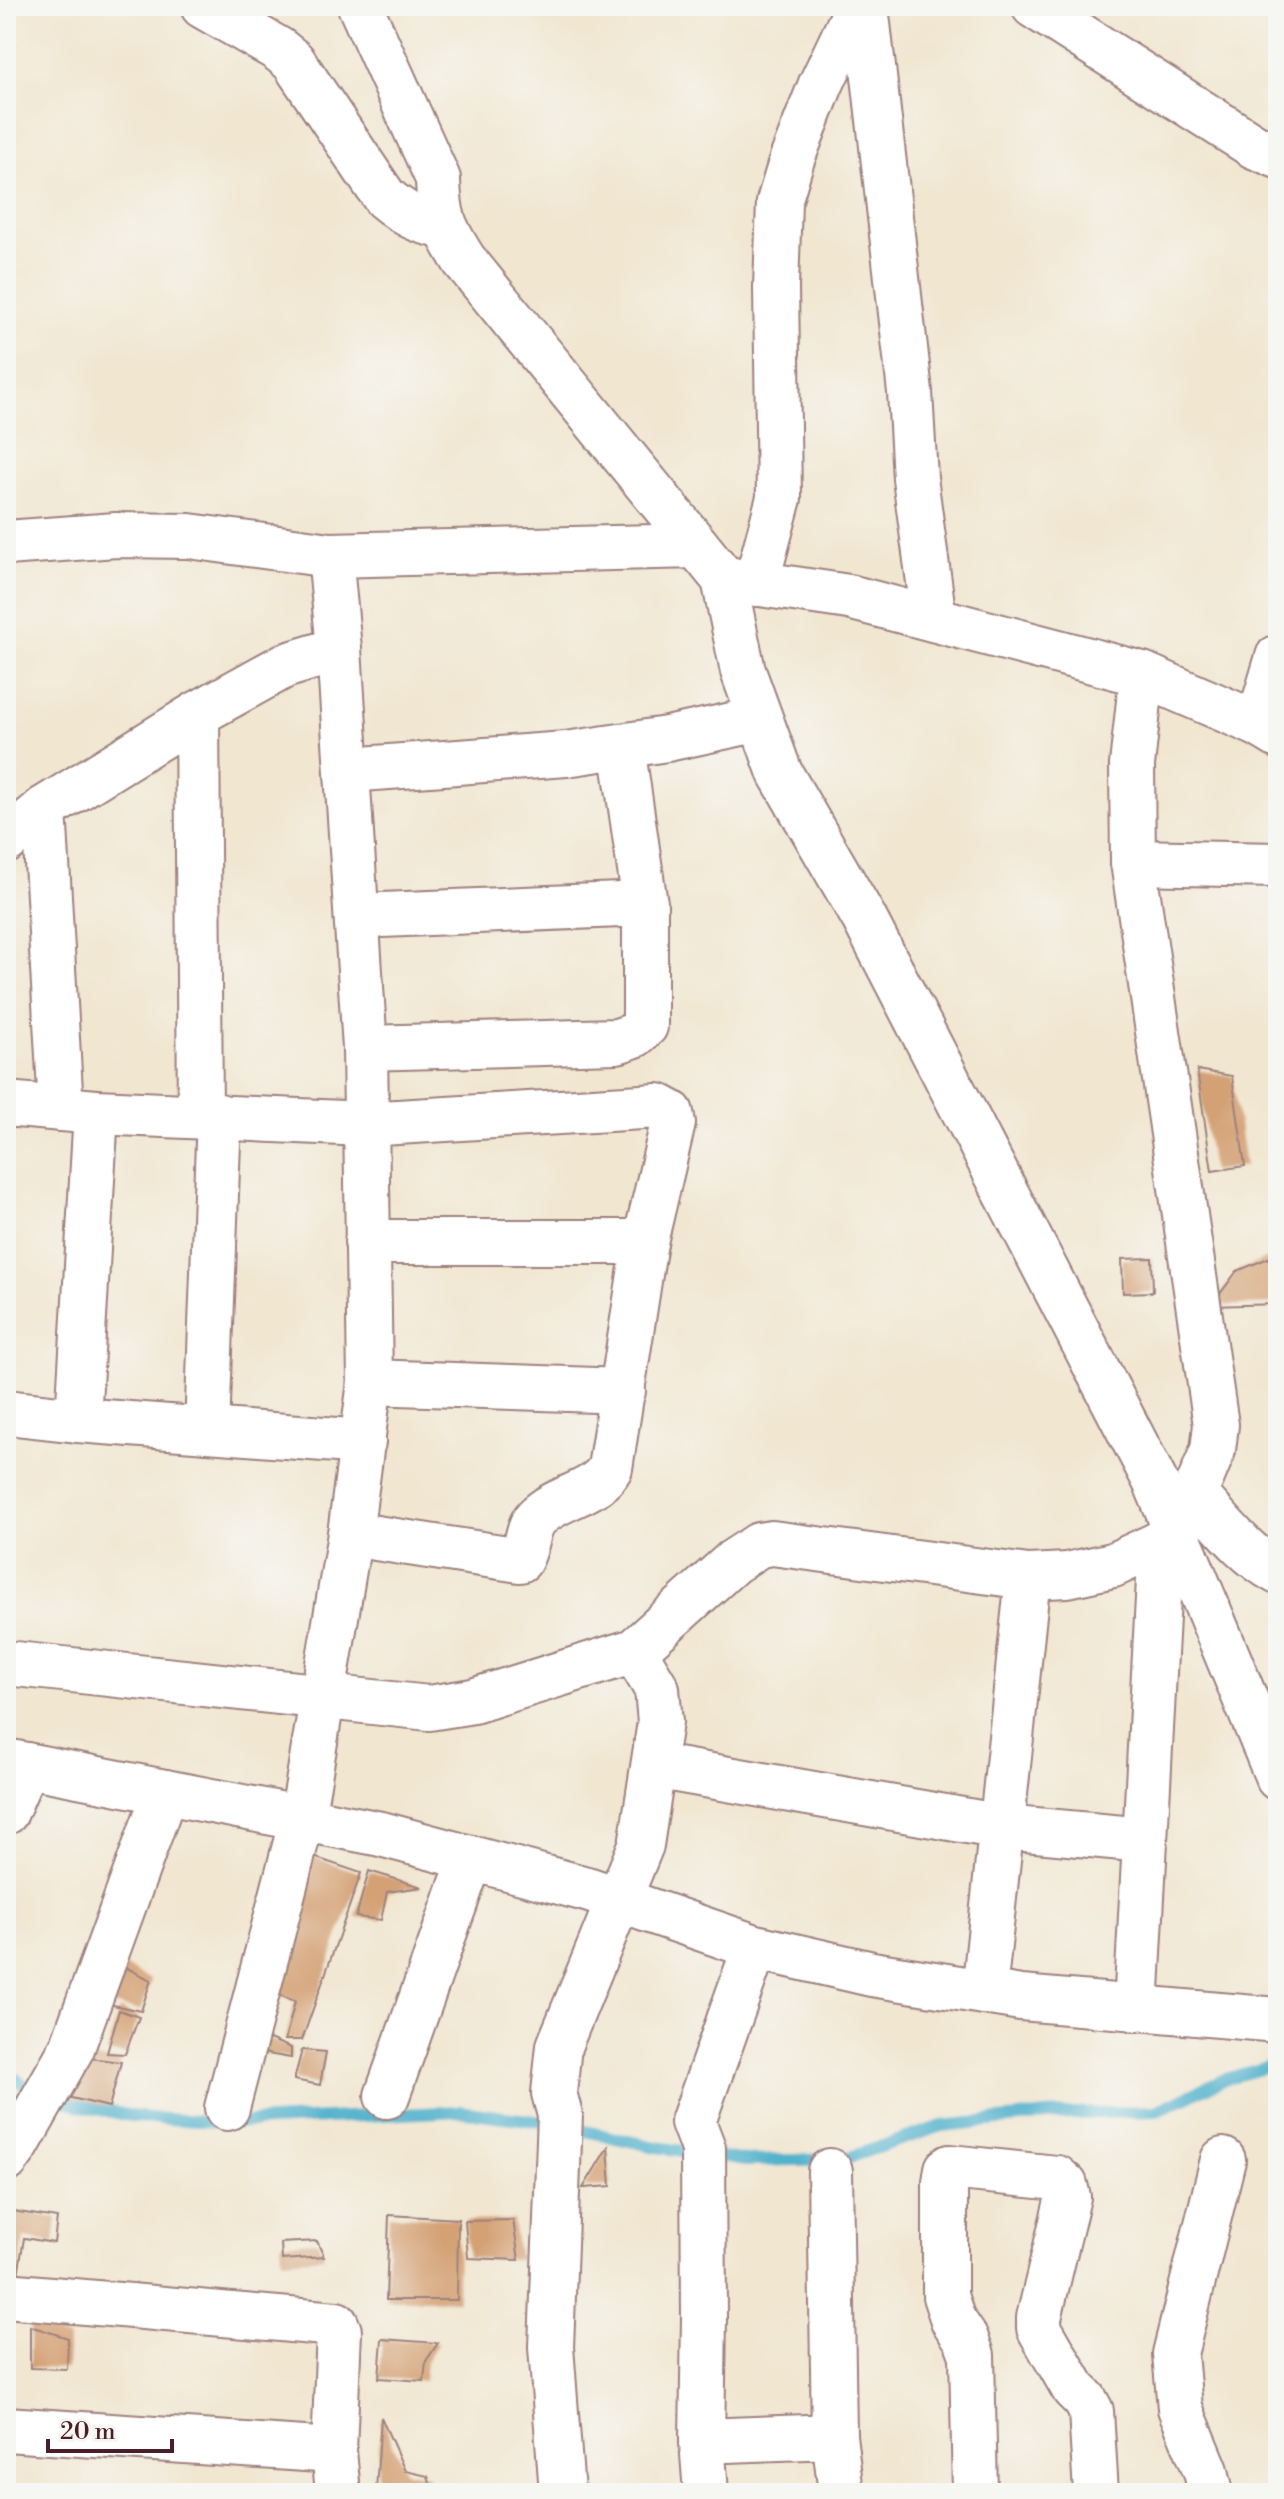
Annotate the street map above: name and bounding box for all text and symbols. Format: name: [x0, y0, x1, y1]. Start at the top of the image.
scale bar: [48, 2403, 172, 2453]
text: 20 m: [60, 2417, 116, 2447]

